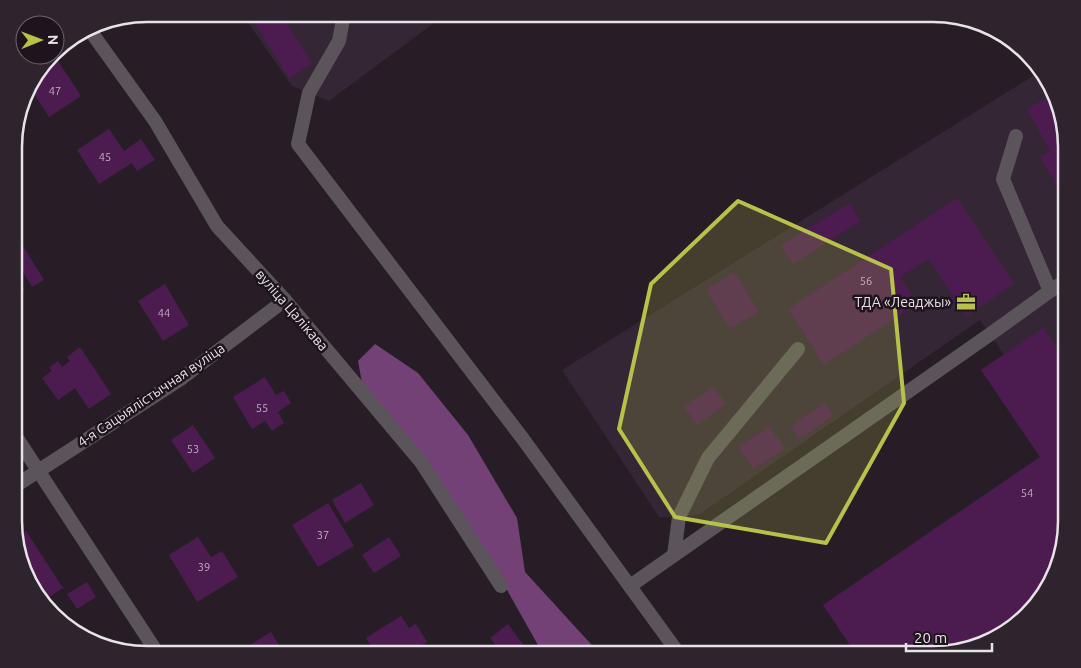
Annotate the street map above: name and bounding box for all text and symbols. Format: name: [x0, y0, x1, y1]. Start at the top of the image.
north arrow: [15, 15, 65, 65]
text: N: [45, 34, 61, 45]
house number: 47: [49, 85, 61, 97]
house number: 45: [99, 151, 111, 163]
street label: вуліца Цалікава: [252, 266, 332, 354]
house number: 56: [860, 275, 872, 287]
office icon: ТДА «Леаджы»: [955, 291, 977, 313]
place label: ТДА «Леаджы»: [854, 294, 951, 310]
house number: 44: [158, 307, 170, 319]
street label: 4-я Сацыялістычная вуліца: [74, 340, 228, 450]
house number: 55: [256, 402, 268, 414]
house number: 53: [187, 443, 199, 455]
house number: 54: [1021, 487, 1033, 499]
house number: 37: [317, 529, 329, 541]
house number: 39: [198, 561, 210, 573]
scale bar: [906, 620, 992, 652]
text: 20 m: [914, 629, 947, 646]

